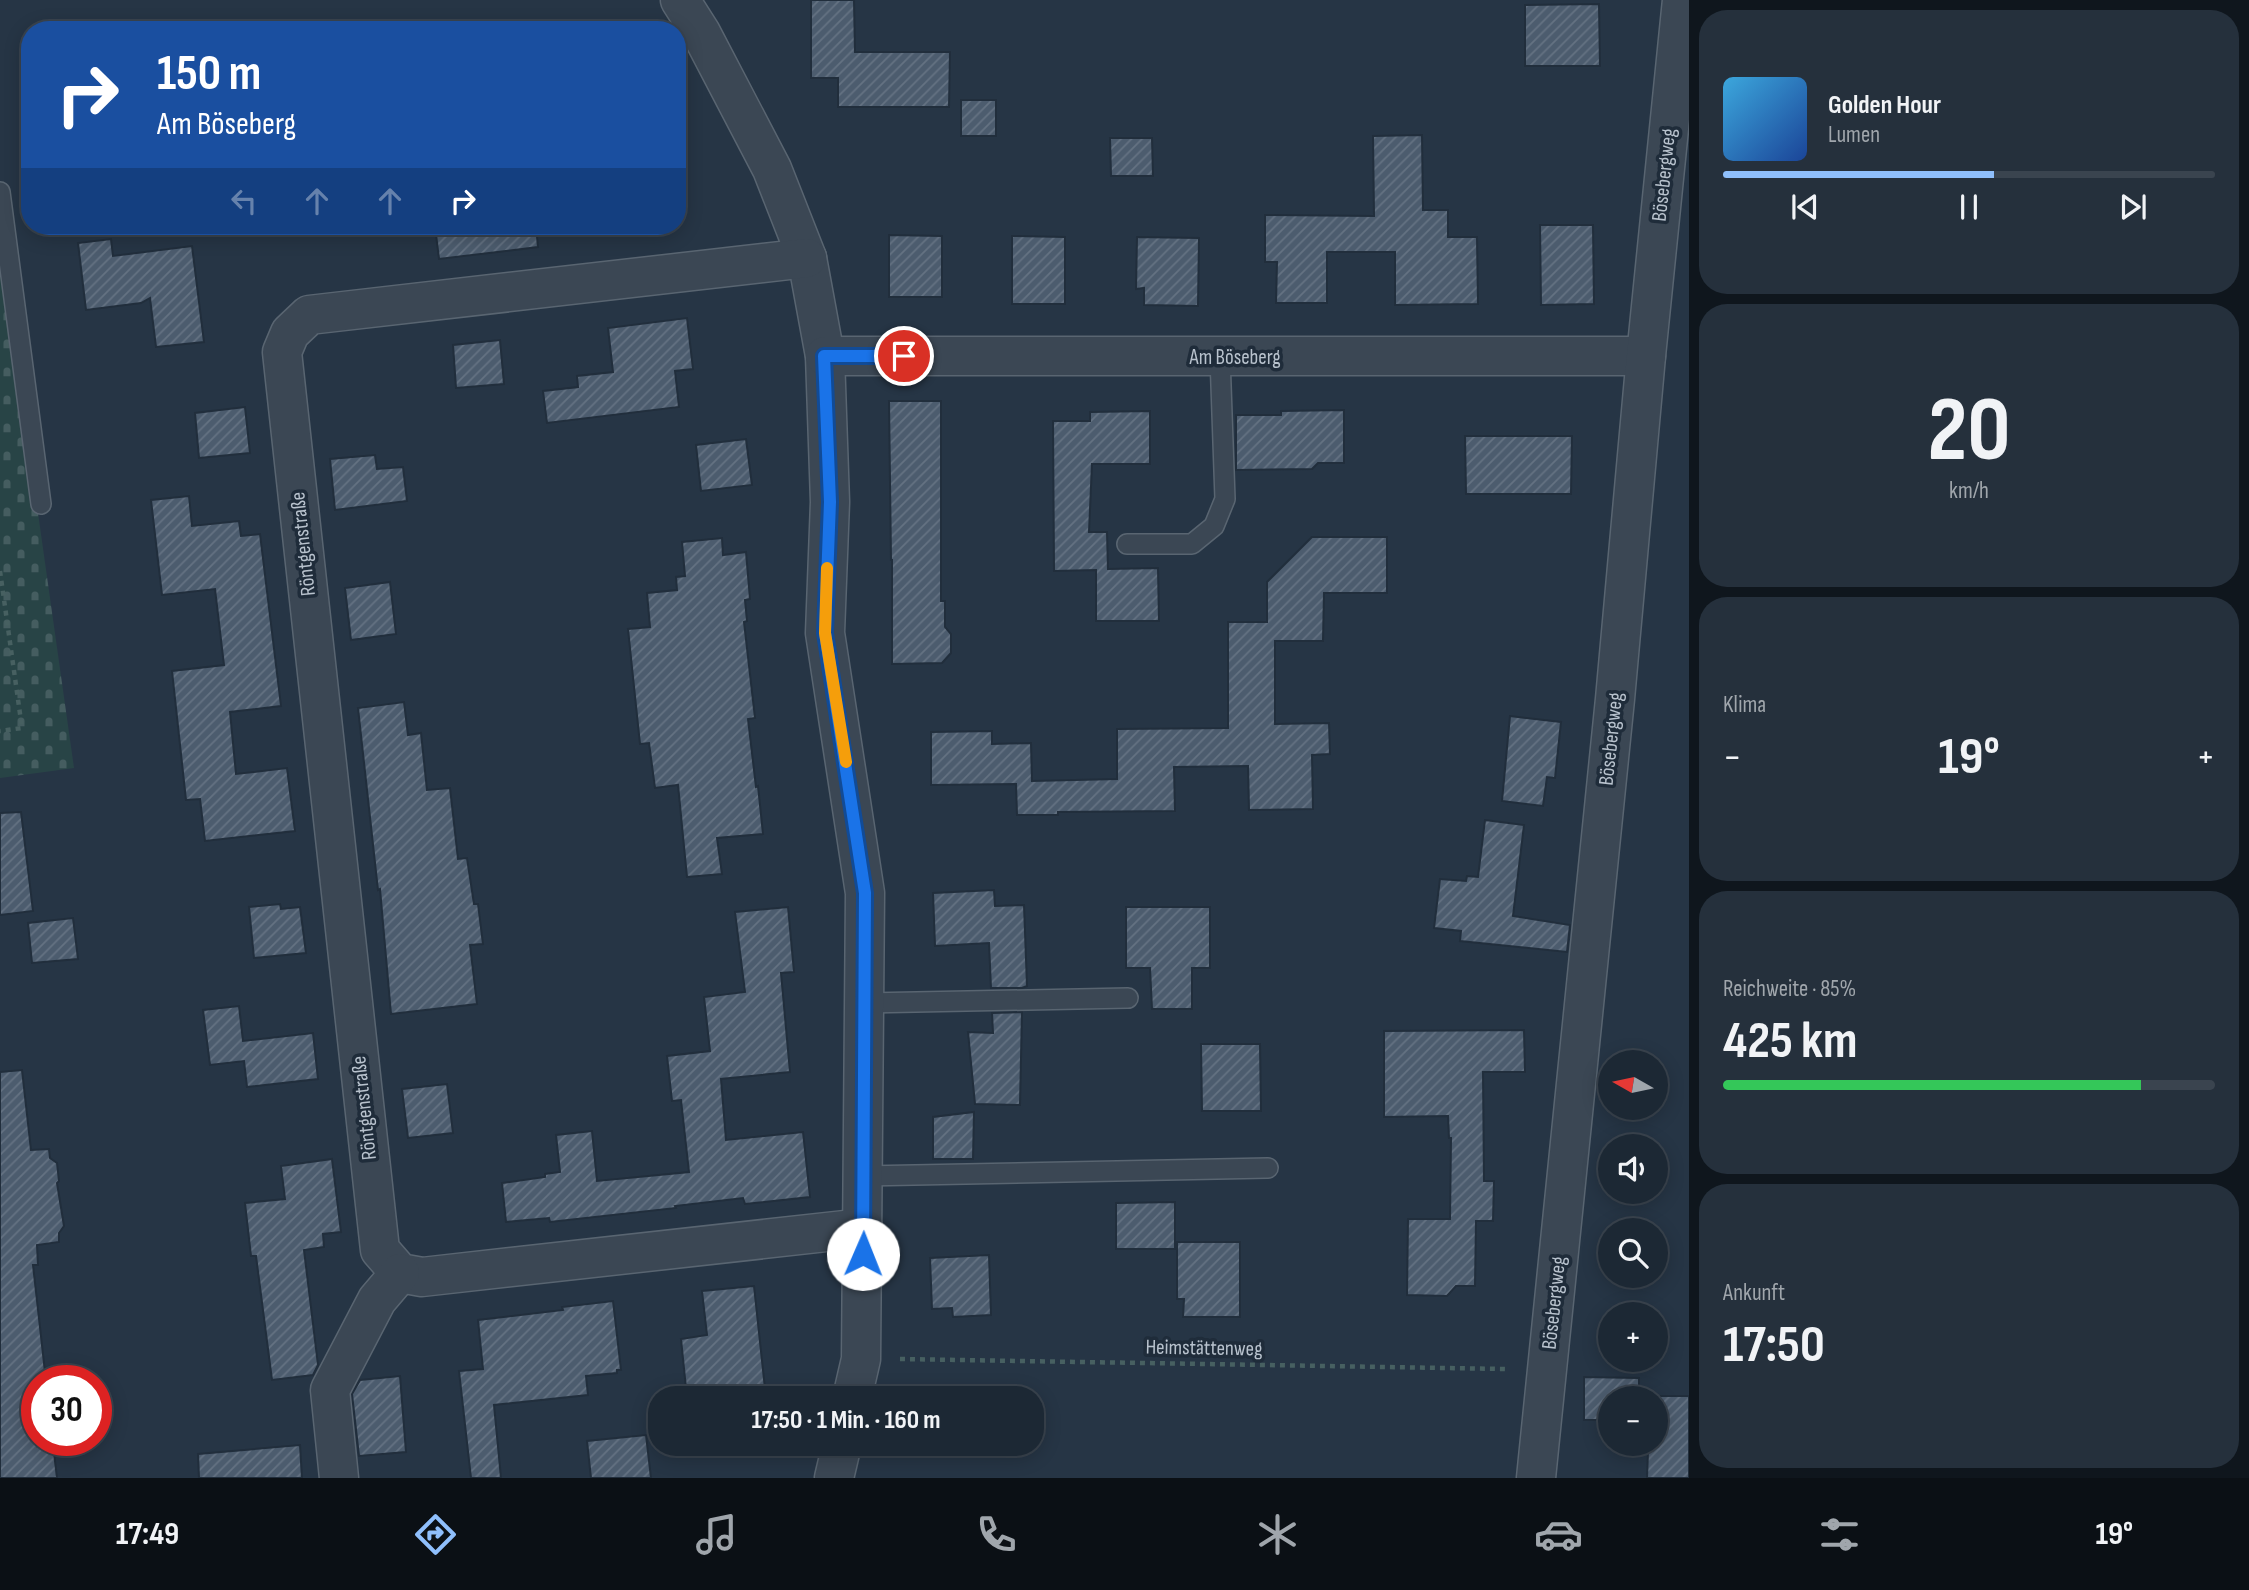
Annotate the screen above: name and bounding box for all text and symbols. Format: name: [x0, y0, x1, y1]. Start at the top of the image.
text: 150 m: [157, 45, 261, 104]
icon: right: [42, 49, 133, 140]
text: Golden Hour: [1828, 90, 1941, 121]
text: Am Böseberg: [157, 105, 296, 144]
text: Lumen: [1828, 121, 1880, 149]
street label: Bösebergweg: [1647, 127, 1681, 223]
icon: left: [225, 182, 263, 220]
icon: ahead: [298, 182, 336, 220]
icon: ahead: [371, 182, 409, 220]
icon: right: [444, 182, 482, 220]
icon: previous: [1786, 188, 1824, 226]
icon: pause: [1950, 188, 1988, 226]
icon: next: [2114, 188, 2152, 226]
pin: [874, 326, 934, 386]
icon: arrive: [885, 337, 923, 375]
street label: Am Böseberg: [1188, 345, 1281, 370]
text: 20: [1927, 377, 2011, 486]
text: km/h: [1949, 477, 1989, 505]
street label: Röntgenstraße: [285, 491, 321, 597]
street label: Bösebergweg: [1594, 691, 1628, 787]
text: Klima: [1723, 691, 1766, 719]
text: 19°: [1938, 726, 2000, 789]
text: −: [1723, 735, 1742, 780]
text: +: [2196, 735, 2215, 780]
text: Reichweite · 85%: [1723, 975, 1856, 1003]
text: 425 km: [1723, 1010, 1857, 1073]
north arrow: [1598, 1050, 1668, 1120]
map controls: [1598, 1050, 1668, 1456]
street label: Röntgenstraße: [346, 1055, 382, 1161]
button: sound: [1598, 1134, 1668, 1204]
position arrow: [826, 1217, 900, 1291]
button: search: [1598, 1218, 1668, 1288]
street label: Bösebergweg: [1537, 1255, 1571, 1351]
text: Ankunft: [1723, 1279, 1785, 1307]
button: +: [1598, 1302, 1668, 1372]
text: 17:50: [1723, 1314, 1825, 1377]
street label: Heimstättenweg: [1145, 1334, 1263, 1362]
speed limit sign: 30: [21, 1365, 112, 1456]
button: −: [1598, 1386, 1668, 1456]
text: 17:50 · 1 Min. · 160 m: [751, 1405, 941, 1436]
icon: directions: [411, 1510, 460, 1559]
icon: music: [692, 1510, 741, 1559]
icon: phone: [972, 1510, 1021, 1559]
icon: climate: [1253, 1510, 1302, 1559]
icon: car: [1534, 1510, 1583, 1559]
icon: filters: [1815, 1510, 1864, 1559]
text: 17:49: [116, 1515, 179, 1554]
text: 19°: [2095, 1515, 2133, 1554]

